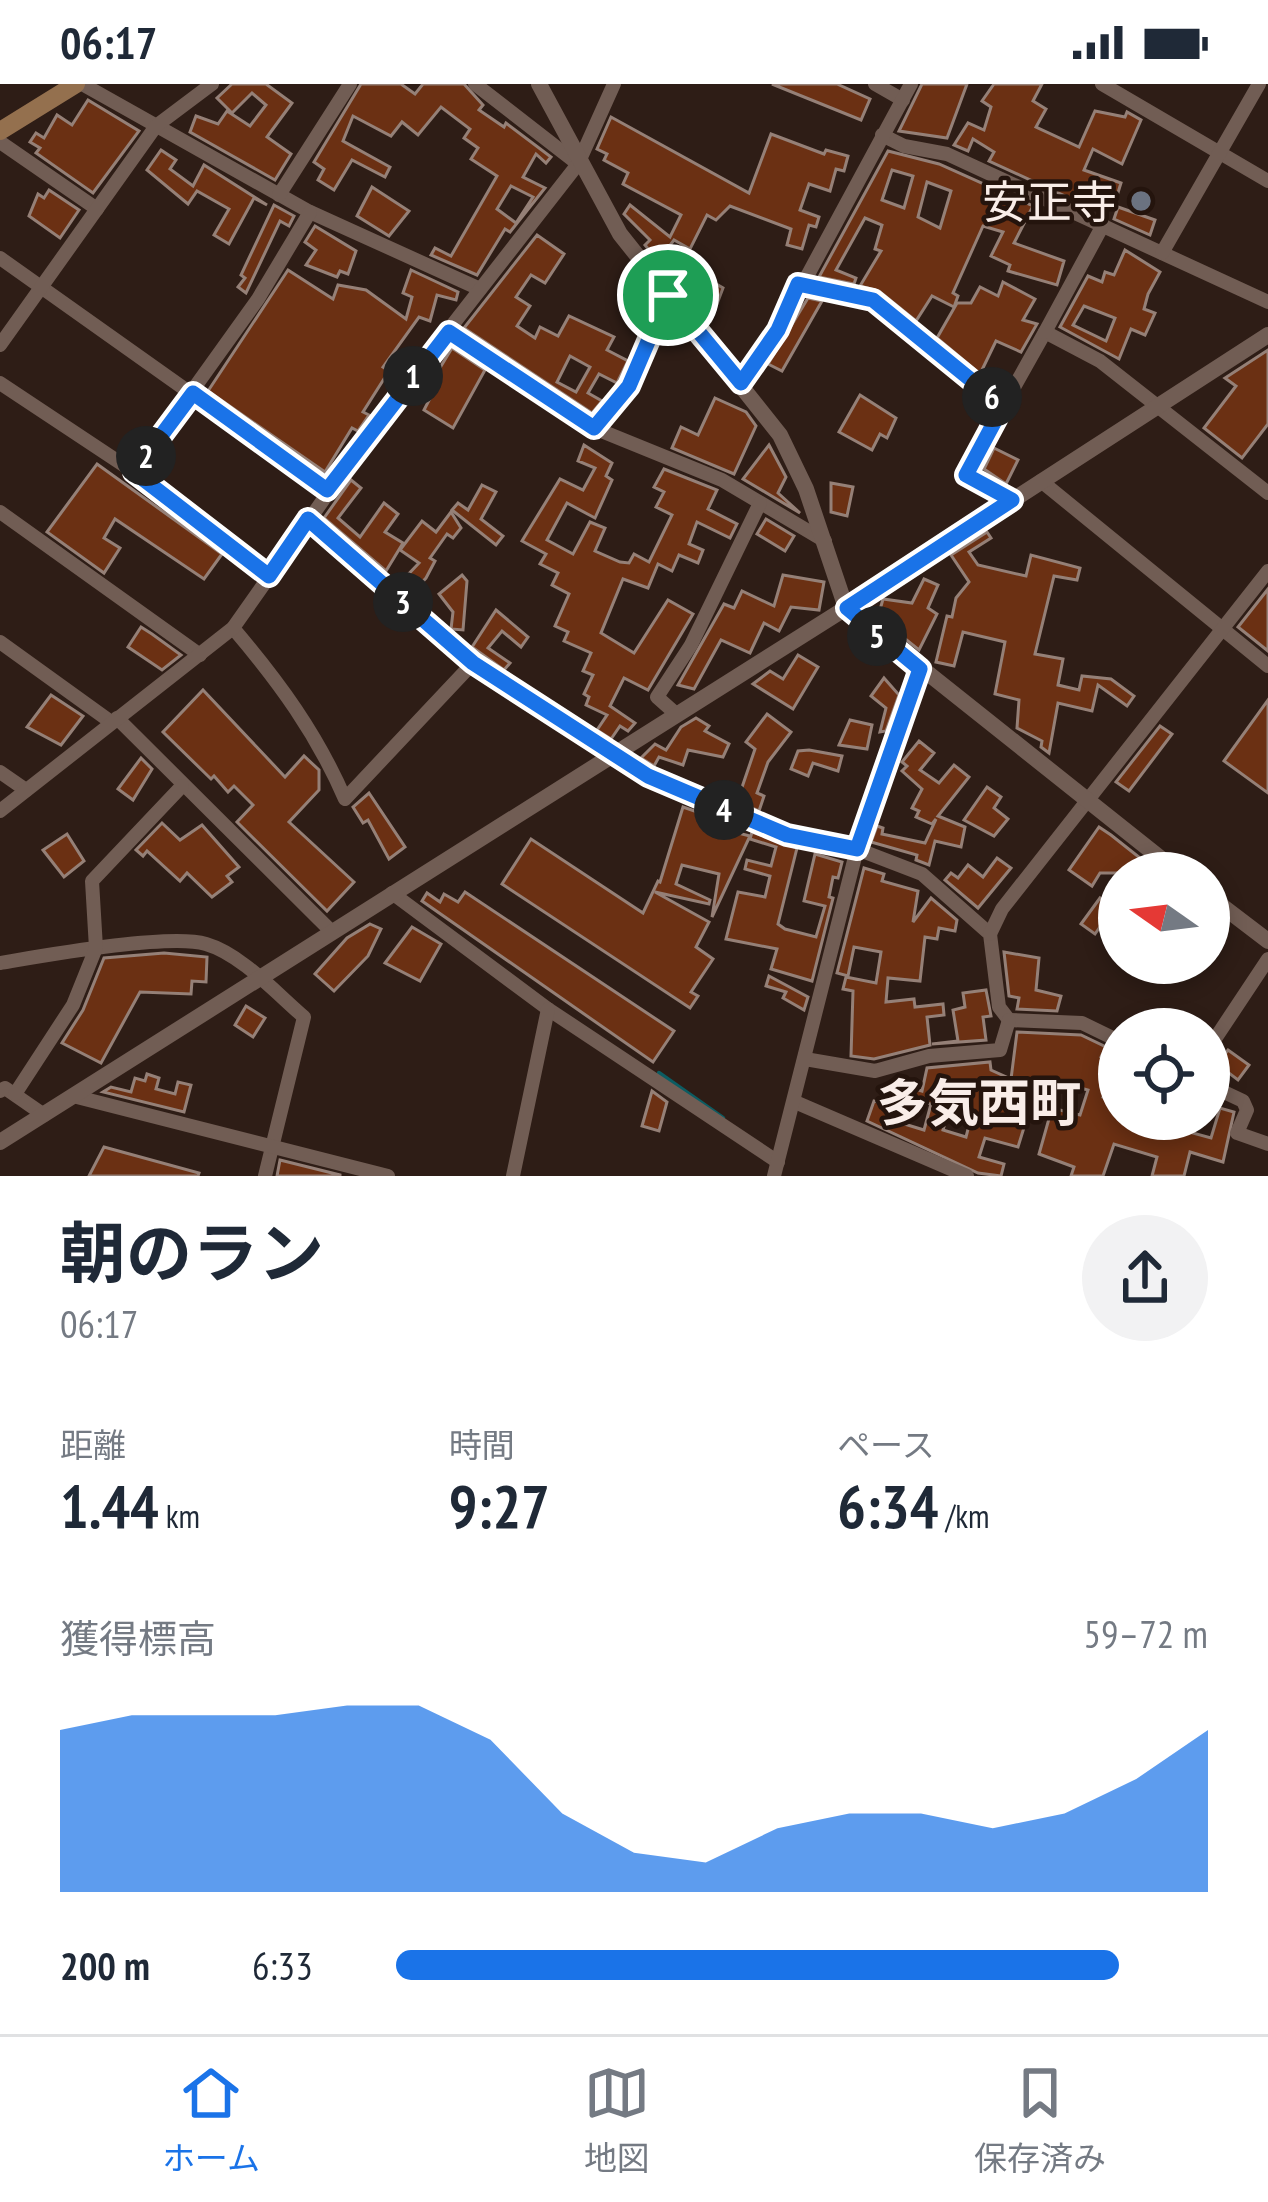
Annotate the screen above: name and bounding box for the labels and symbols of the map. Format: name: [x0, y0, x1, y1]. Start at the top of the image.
place label: 安正寺: [982, 172, 1117, 230]
marker: 安正寺: [1128, 188, 1154, 214]
pin: [617, 244, 719, 346]
pin: 1: [383, 346, 443, 406]
pin: 6: [962, 367, 1022, 427]
pin: 2: [116, 426, 176, 486]
pin: 3: [373, 572, 433, 632]
pin: 5: [847, 606, 907, 666]
pin: 4: [694, 780, 754, 840]
north arrow: [1098, 852, 1230, 984]
district label: 多気西町: [877, 1069, 1081, 1135]

